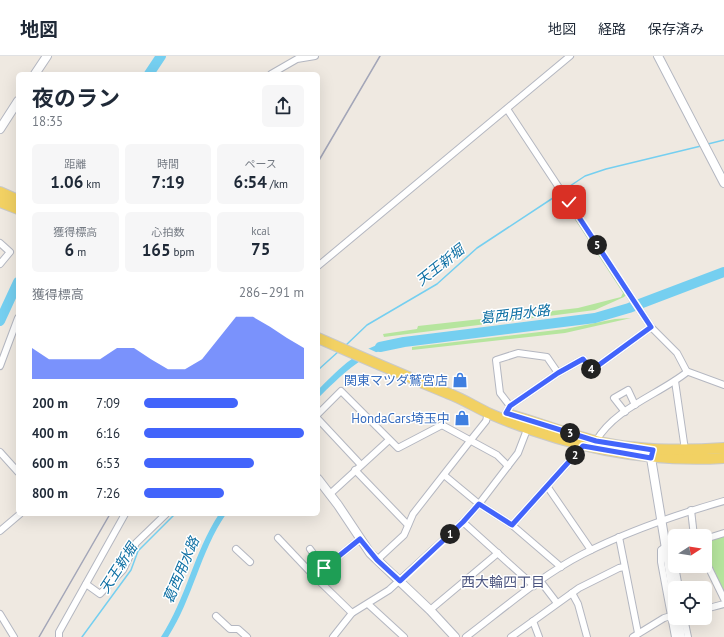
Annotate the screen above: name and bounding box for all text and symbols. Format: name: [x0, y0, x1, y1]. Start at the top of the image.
text: 地図: [20, 17, 58, 41]
text: 地図: [548, 20, 576, 38]
text: 経路: [598, 20, 626, 38]
text: 保存済み: [648, 20, 704, 38]
text: 夜のラン: [32, 84, 120, 112]
button: share: [262, 85, 304, 127]
text: 18:35: [32, 113, 63, 130]
text: 距離: [64, 157, 86, 171]
text: 時間: [157, 157, 179, 171]
text: ペース: [244, 157, 277, 171]
text: 1.06: [50, 171, 83, 193]
text: 7:19: [151, 171, 185, 193]
text: 6:54: [233, 171, 267, 193]
text: km: [83, 177, 100, 191]
text: /km: [267, 177, 288, 191]
pin: [552, 185, 586, 219]
icon: check: [558, 191, 580, 213]
text: kcal: [251, 224, 270, 238]
text: 獲得標高: [53, 225, 97, 239]
text: 心拍数: [151, 225, 184, 239]
pin: 5: [587, 235, 607, 255]
text: 75: [251, 238, 270, 260]
text: 5: [594, 238, 600, 252]
text: 6: [65, 239, 74, 261]
text: 165: [142, 239, 171, 261]
water label: 天王新堀: [412, 239, 469, 289]
text: m: [74, 245, 86, 259]
text: bpm: [171, 245, 194, 259]
text: 286–291 m: [239, 284, 304, 301]
text: 獲得標高: [32, 286, 84, 303]
water label: 葛西用水路: [479, 301, 552, 327]
pin: 4: [581, 359, 601, 379]
text: 4: [588, 362, 594, 376]
shop icon: 関東マツダ鷲宮店: [451, 371, 469, 389]
place label: 関東マツダ鷲宮店: [344, 372, 448, 389]
text: 200 m: [32, 395, 68, 412]
text: 7:09: [96, 395, 120, 412]
shop icon: HondaCars埼玉中: [453, 409, 471, 427]
place label: HondaCars埼玉中: [351, 410, 450, 427]
pin: 3: [560, 423, 580, 443]
text: 400 m: [32, 425, 68, 442]
text: 6:16: [96, 425, 120, 442]
text: 3: [567, 426, 573, 440]
pin: 2: [565, 445, 585, 465]
text: 2: [572, 448, 578, 462]
text: 600 m: [32, 455, 68, 472]
text: 6:53: [96, 455, 120, 472]
text: 800 m: [32, 485, 68, 502]
text: 7:26: [96, 485, 120, 502]
pin: 1: [440, 524, 460, 544]
text: 1: [447, 527, 453, 541]
north arrow: [668, 529, 712, 573]
map controls: [668, 529, 712, 625]
water label: 葛西用水路: [159, 533, 203, 606]
water label: 天王新堀: [95, 538, 142, 596]
pin: [307, 551, 341, 585]
icon: arrive: [313, 557, 335, 579]
district label: 西大輪四丁目: [461, 573, 545, 591]
button: locate: [668, 581, 712, 625]

